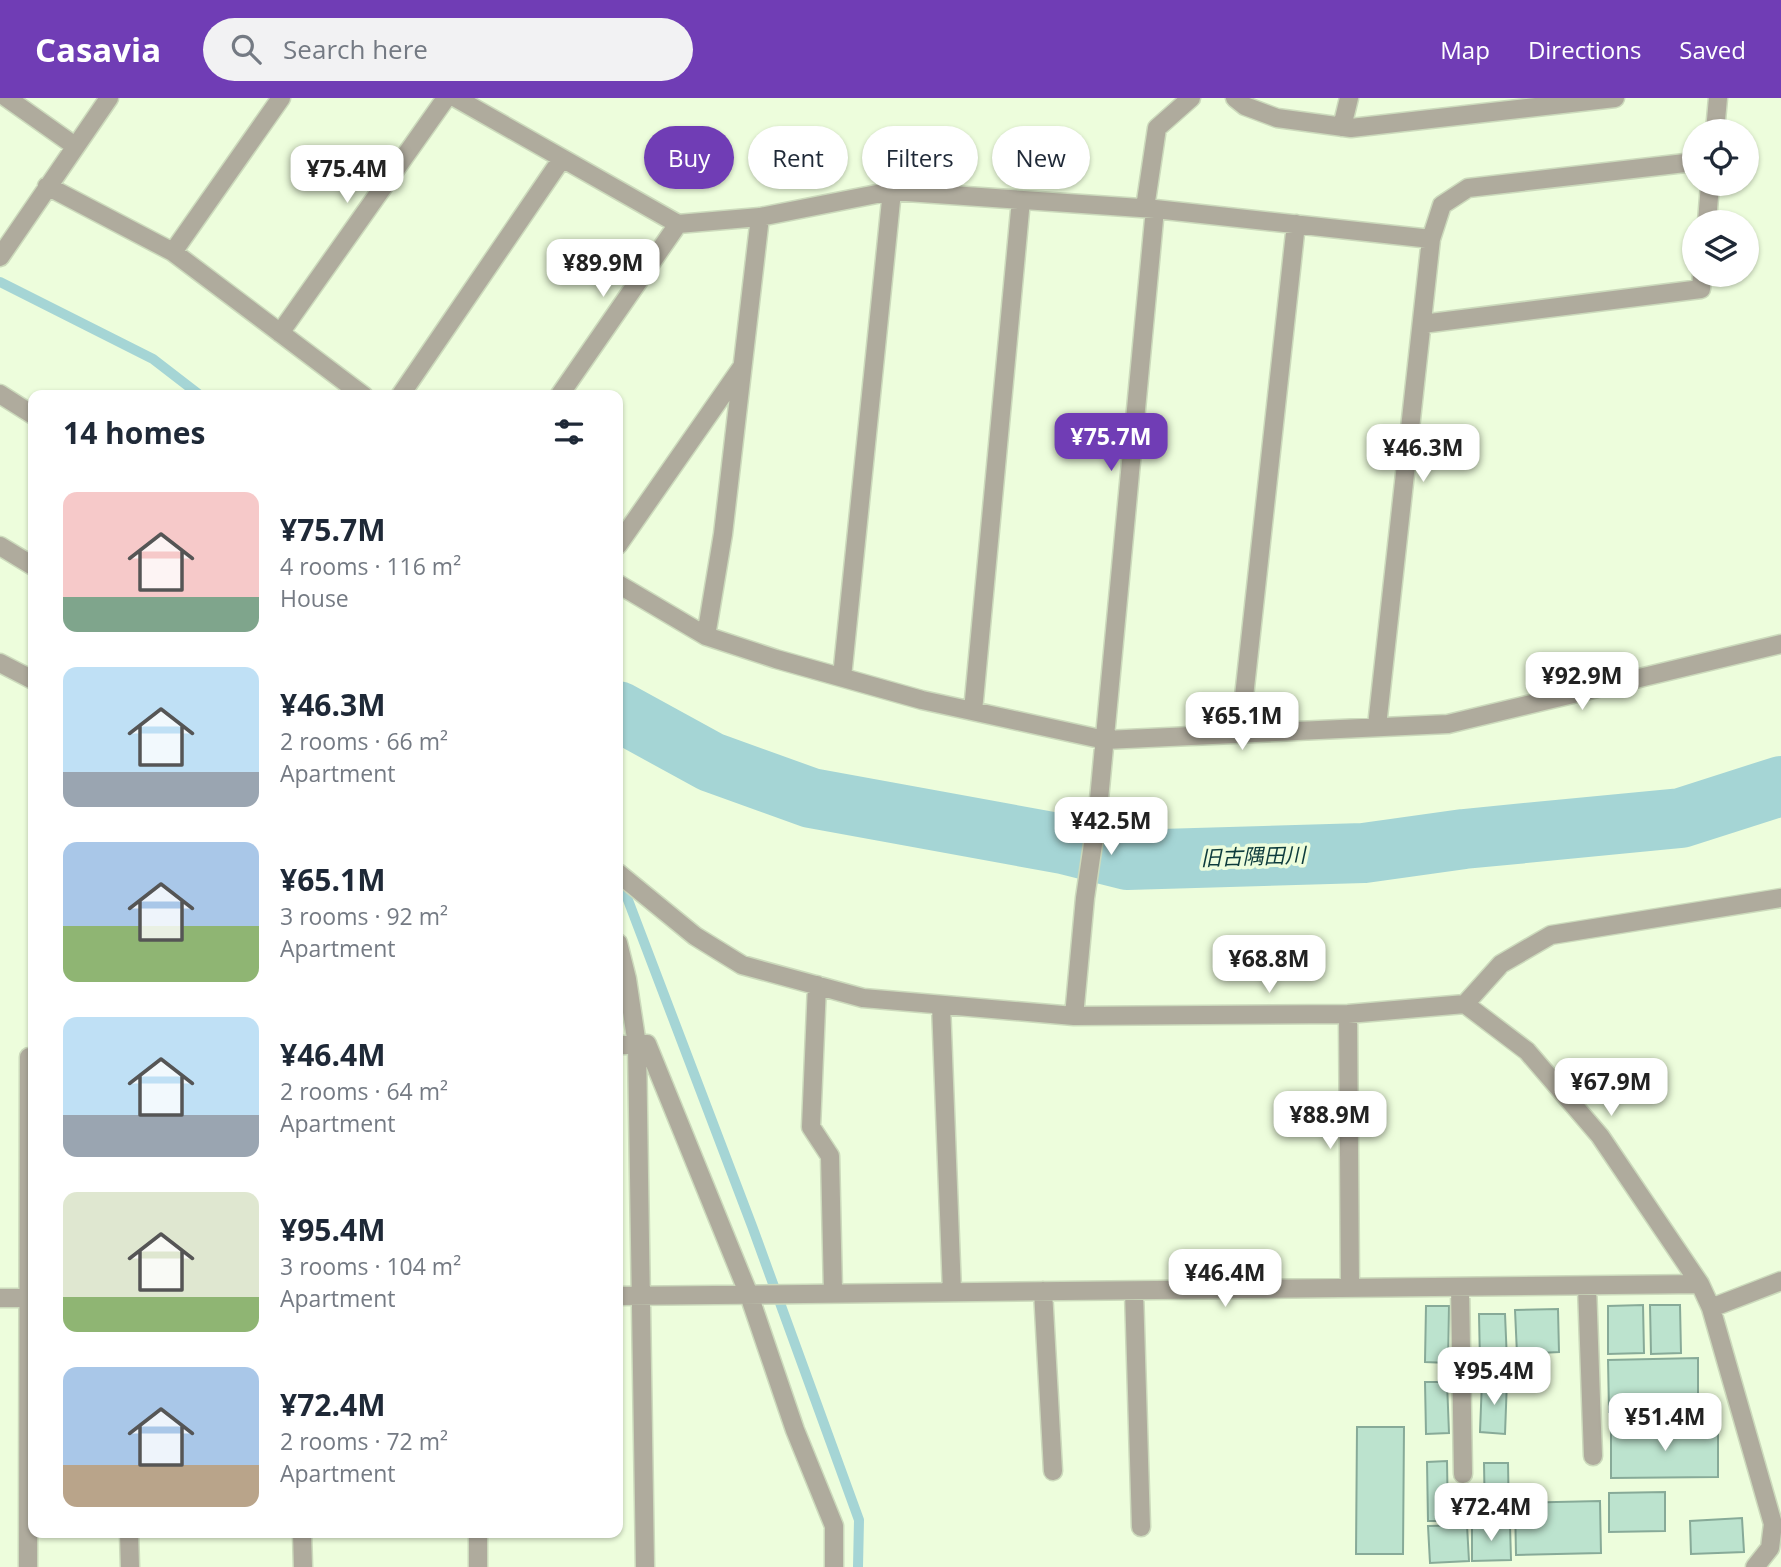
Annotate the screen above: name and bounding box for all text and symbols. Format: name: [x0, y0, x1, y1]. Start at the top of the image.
search box: [203, 18, 693, 81]
text: Casavia: [35, 27, 161, 72]
icon: search: [227, 30, 265, 68]
text: Search here: [283, 31, 428, 67]
text: Map: [1440, 33, 1490, 66]
text: Directions: [1528, 33, 1641, 66]
text: Saved: [1679, 33, 1746, 66]
map controls: [1682, 119, 1759, 287]
button: locate: [1682, 119, 1759, 196]
chip: Buy: [644, 126, 734, 189]
chip: Rent: [748, 126, 848, 189]
chip: Filters: [862, 126, 978, 189]
chip: New: [992, 126, 1090, 189]
pin: ¥75.4M: [290, 146, 404, 205]
text: ¥75.4M: [307, 152, 387, 184]
button: layers: [1682, 210, 1759, 287]
pin: ¥89.9M: [546, 240, 660, 299]
text: ¥89.9M: [563, 246, 643, 278]
text: 14 homes: [63, 412, 206, 453]
icon: filters: [550, 413, 588, 451]
pin: ¥75.7M: [1054, 414, 1168, 473]
text: ¥75.7M: [1071, 420, 1151, 452]
pin: ¥46.3M: [1366, 424, 1480, 484]
text: ¥46.3M: [1383, 431, 1463, 463]
text: ¥75.7M: [280, 509, 385, 550]
icon: home: [119, 520, 203, 604]
text: 4 rooms · 116 m²: [280, 550, 461, 582]
text: House: [280, 582, 349, 614]
pin: ¥92.9M: [1525, 652, 1639, 712]
text: ¥92.9M: [1542, 659, 1622, 691]
text: ¥46.3M: [280, 684, 385, 725]
pin: ¥65.1M: [1185, 692, 1299, 752]
icon: home: [119, 695, 203, 779]
text: ¥65.1M: [1202, 699, 1282, 731]
text: 2 rooms · 66 m²: [280, 725, 448, 757]
text: Apartment: [280, 757, 396, 789]
pin: ¥42.5M: [1054, 798, 1168, 857]
text: ¥42.5M: [1071, 804, 1151, 836]
water label: 旧古隅田川: [1200, 840, 1308, 872]
text: ¥65.1M: [280, 859, 385, 900]
icon: home: [119, 870, 203, 954]
text: 3 rooms · 92 m²: [280, 900, 448, 932]
text: Apartment: [280, 932, 396, 964]
pin: ¥68.8M: [1212, 936, 1326, 995]
text: ¥68.8M: [1229, 942, 1309, 974]
text: ¥46.4M: [280, 1034, 385, 1075]
icon: home: [119, 1045, 203, 1129]
pin: ¥67.9M: [1554, 1058, 1668, 1118]
text: ¥67.9M: [1571, 1065, 1651, 1097]
text: 2 rooms · 64 m²: [280, 1075, 448, 1107]
pin: ¥88.9M: [1273, 1091, 1387, 1151]
text: ¥88.9M: [1290, 1098, 1370, 1130]
text: Apartment: [280, 1107, 396, 1139]
text: ¥95.4M: [280, 1209, 385, 1250]
icon: home: [119, 1220, 203, 1304]
text: 3 rooms · 104 m²: [280, 1250, 461, 1282]
pin: ¥46.4M: [1168, 1250, 1282, 1309]
text: ¥46.4M: [1185, 1256, 1265, 1288]
text: Apartment: [280, 1282, 396, 1314]
pin: ¥95.4M: [1437, 1348, 1551, 1407]
text: ¥95.4M: [1454, 1354, 1534, 1386]
text: ¥72.4M: [280, 1384, 385, 1425]
pin: ¥51.4M: [1608, 1394, 1722, 1453]
icon: home: [119, 1395, 203, 1479]
text: ¥51.4M: [1625, 1400, 1705, 1432]
text: 2 rooms · 72 m²: [280, 1425, 448, 1457]
text: Apartment: [280, 1457, 396, 1489]
pin: ¥72.4M: [1434, 1484, 1548, 1543]
text: ¥72.4M: [1451, 1490, 1531, 1522]

